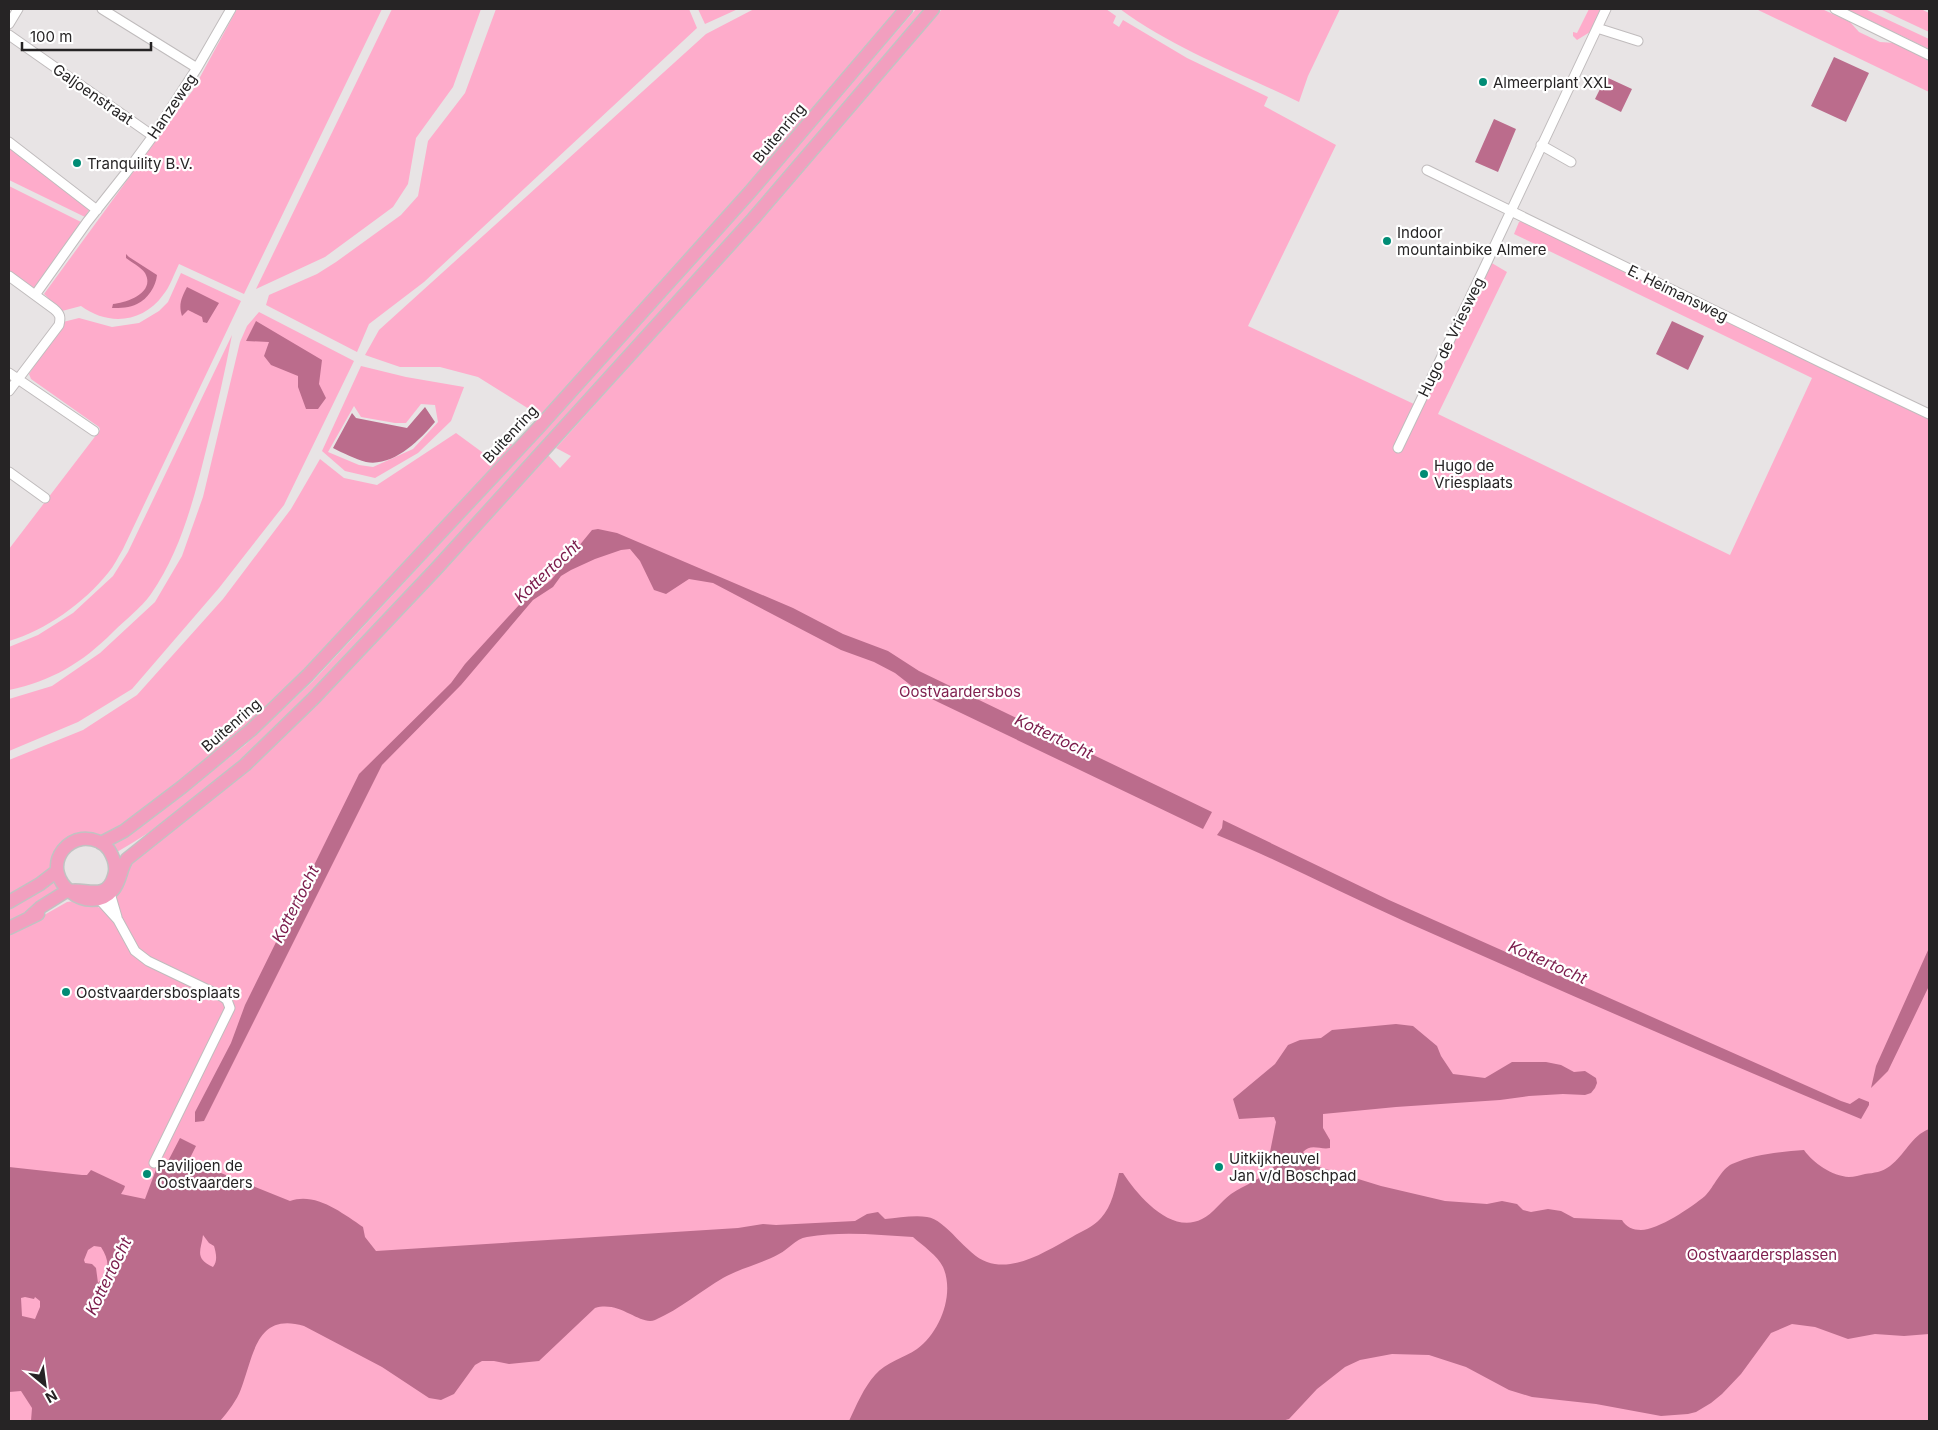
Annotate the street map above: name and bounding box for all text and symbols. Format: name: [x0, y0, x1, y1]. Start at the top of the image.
scale bar: [22, 20, 151, 52]
text: 100 m: [30, 27, 72, 46]
street label: Galjoenstraat: [49, 59, 137, 129]
street label: Hanzeweg: [143, 70, 201, 142]
place label: Almeerplant XXL: [1493, 73, 1612, 92]
marker: Almeerplant XXL: [1477, 76, 1489, 88]
street label: Buitenring: [748, 99, 810, 167]
place label: Tranquility B.V.: [87, 154, 193, 173]
marker: Tranquility B.V.: [71, 157, 83, 169]
place label: Indoor mountainbike Almere: [1397, 223, 1546, 259]
marker: Indoor mountainbike Almere: [1381, 235, 1393, 247]
street label: E. Heimansweg: [1625, 260, 1731, 326]
street label: Hugo de Vriesweg: [1414, 274, 1488, 400]
street label: Buitenring: [478, 401, 542, 467]
place label: Hugo de Vriesplaats: [1434, 456, 1513, 492]
marker: Hugo de Vriesplaats: [1418, 468, 1430, 480]
water label: Kottertocht: [510, 535, 585, 607]
park label: Oostvaardersbos: [899, 682, 1021, 701]
street label: Buitenring: [197, 694, 265, 756]
water label: Kottertocht: [1012, 709, 1097, 763]
water label: Kottertocht: [267, 861, 323, 946]
water label: Kottertocht: [1506, 936, 1591, 988]
place label: Oostvaardersbosplaats: [76, 983, 240, 1002]
marker: Oostvaardersbosplaats: [60, 986, 72, 998]
place label: Uitkijkheuvel Jan v/d Boschpad: [1229, 1149, 1357, 1185]
place label: Paviljoen de Oostvaarders: [157, 1156, 253, 1192]
marker: Uitkijkheuvel Jan v/d Boschpad: [1213, 1161, 1225, 1173]
marker: Paviljoen de Oostvaarders: [141, 1168, 153, 1180]
water label: Kottertocht: [81, 1233, 136, 1318]
park label: Oostvaardersplassen: [1687, 1245, 1837, 1264]
north arrow: [20, 1360, 70, 1410]
text: N: [43, 1387, 60, 1407]

